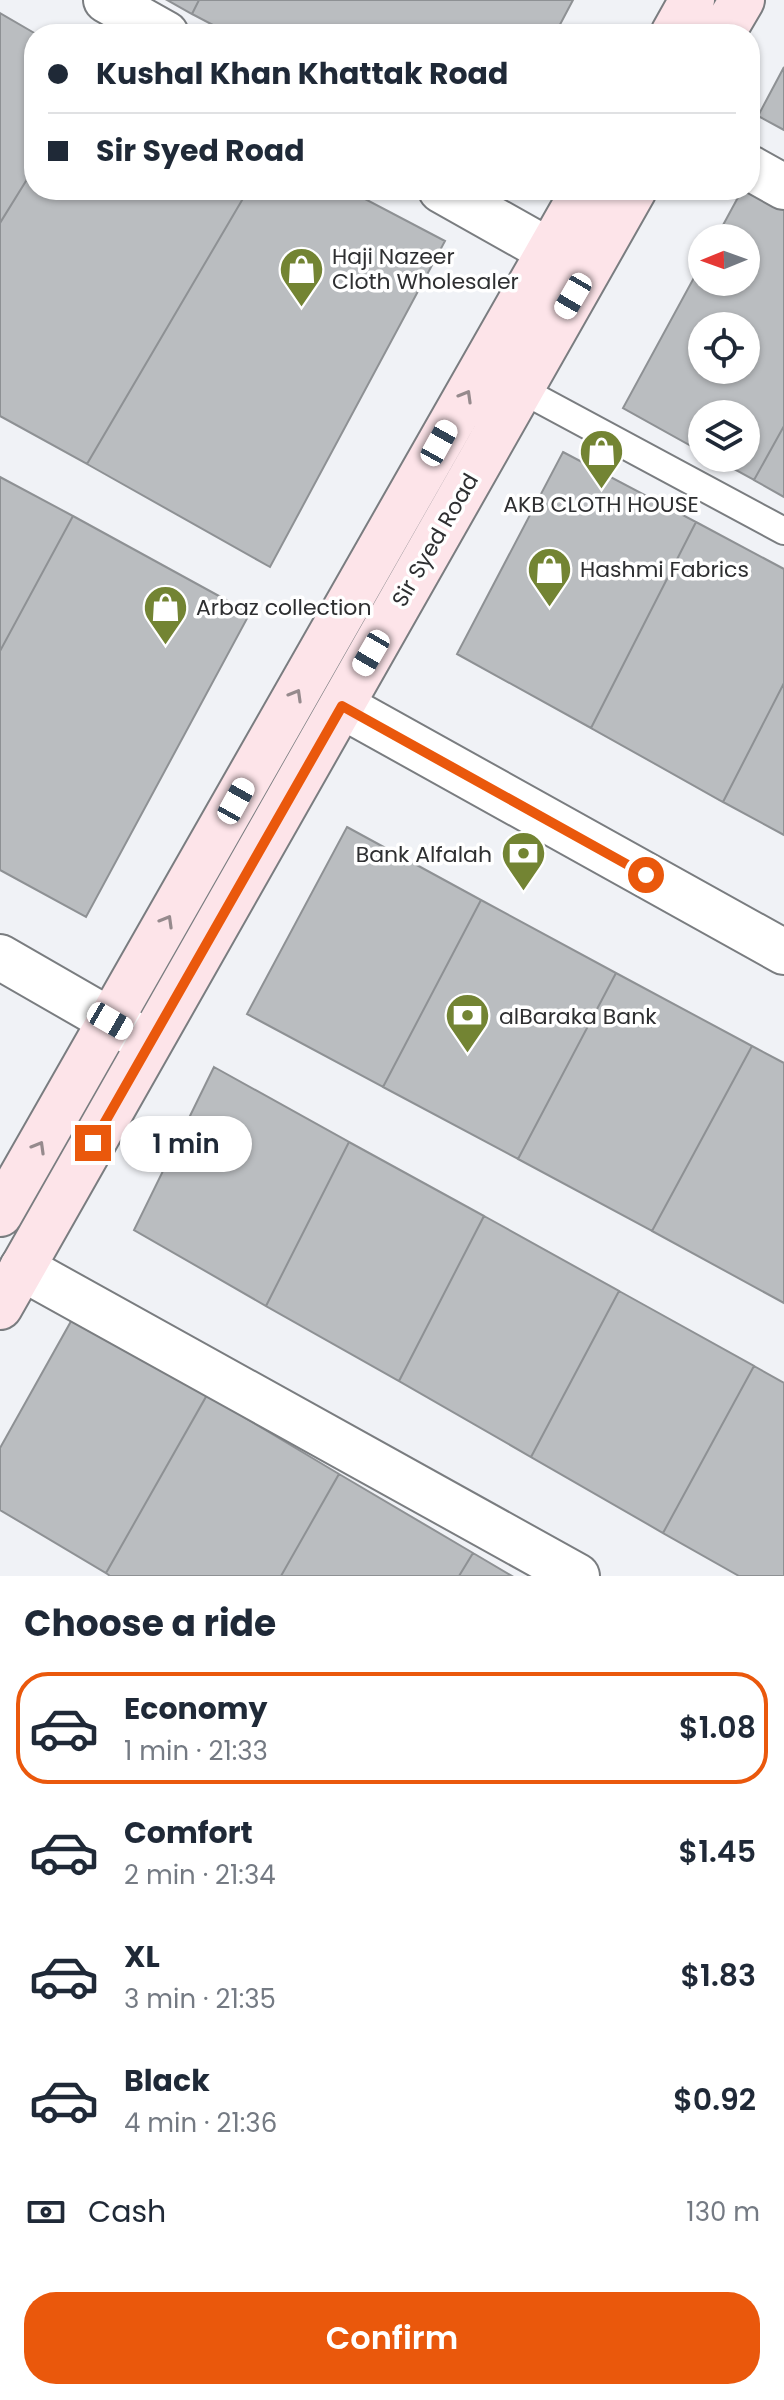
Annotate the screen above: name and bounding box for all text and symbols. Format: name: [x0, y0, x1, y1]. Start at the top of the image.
text: Kushal Khan Khattak Road: [96, 52, 508, 95]
text: Sir Syed Road: [96, 129, 305, 172]
north arrow: [688, 224, 760, 296]
map controls: [688, 224, 760, 472]
place label: Haji Nazeer Cloth Wholesaler: [332, 241, 519, 297]
shop icon: Haji Nazeer Cloth Wholesaler: [277, 245, 325, 308]
car: [551, 269, 595, 323]
button: locate: [688, 312, 760, 384]
one-way arrow: [456, 390, 472, 405]
button: layers: [688, 400, 760, 472]
car: [417, 416, 461, 470]
shop icon: AKB CLOTH HOUSE: [577, 427, 625, 490]
street label: Sir Syed Road: [384, 468, 486, 612]
place label: AKB CLOTH HOUSE: [503, 489, 699, 520]
shop icon: Hashmi Fabrics: [525, 545, 573, 608]
place label: Hashmi Fabrics: [580, 554, 749, 585]
shop icon: Arbaz collection: [141, 583, 189, 646]
place label: Arbaz collection: [196, 592, 372, 623]
car: [349, 626, 393, 680]
one-way arrow: [286, 689, 302, 704]
car: [214, 774, 258, 828]
bank icon: Bank Alfalah: [499, 830, 547, 893]
place label: Bank Alfalah: [356, 839, 492, 870]
route start: [628, 857, 664, 893]
one-way arrow: [157, 915, 173, 929]
bank icon: alBaraka Bank: [444, 992, 492, 1055]
car: [83, 999, 137, 1043]
place label: alBaraka Bank: [499, 1001, 657, 1032]
callout: 1 min: [121, 1115, 253, 1171]
route end: [75, 1125, 111, 1161]
text: 1 min: [152, 1126, 220, 1162]
one-way arrow: [29, 1140, 44, 1155]
text: Choose a ride: [24, 1598, 276, 1649]
text: Economy: [124, 1687, 268, 1730]
icon: car: [28, 1692, 100, 1764]
text: $1.08: [679, 1706, 756, 1749]
text: 1 min · 21:33: [124, 1733, 268, 1769]
text: Comfort: [124, 1811, 253, 1854]
icon: car: [28, 1816, 100, 1888]
text: $1.45: [679, 1830, 756, 1873]
text: 2 min · 21:34: [124, 1857, 276, 1893]
text: XL: [124, 1935, 160, 1978]
icon: car: [28, 1940, 100, 2012]
text: $1.83: [680, 1954, 756, 1997]
text: 3 min · 21:35: [124, 1981, 276, 2017]
text: Black: [124, 2059, 210, 2102]
icon: car: [28, 2064, 100, 2136]
text: $0.92: [673, 2078, 756, 2121]
text: 4 min · 21:36: [124, 2105, 277, 2141]
icon: cash: [24, 2190, 68, 2234]
text: Cash: [88, 2190, 166, 2233]
text: 130 m: [686, 2194, 760, 2230]
button: Confirm: [24, 2292, 760, 2384]

